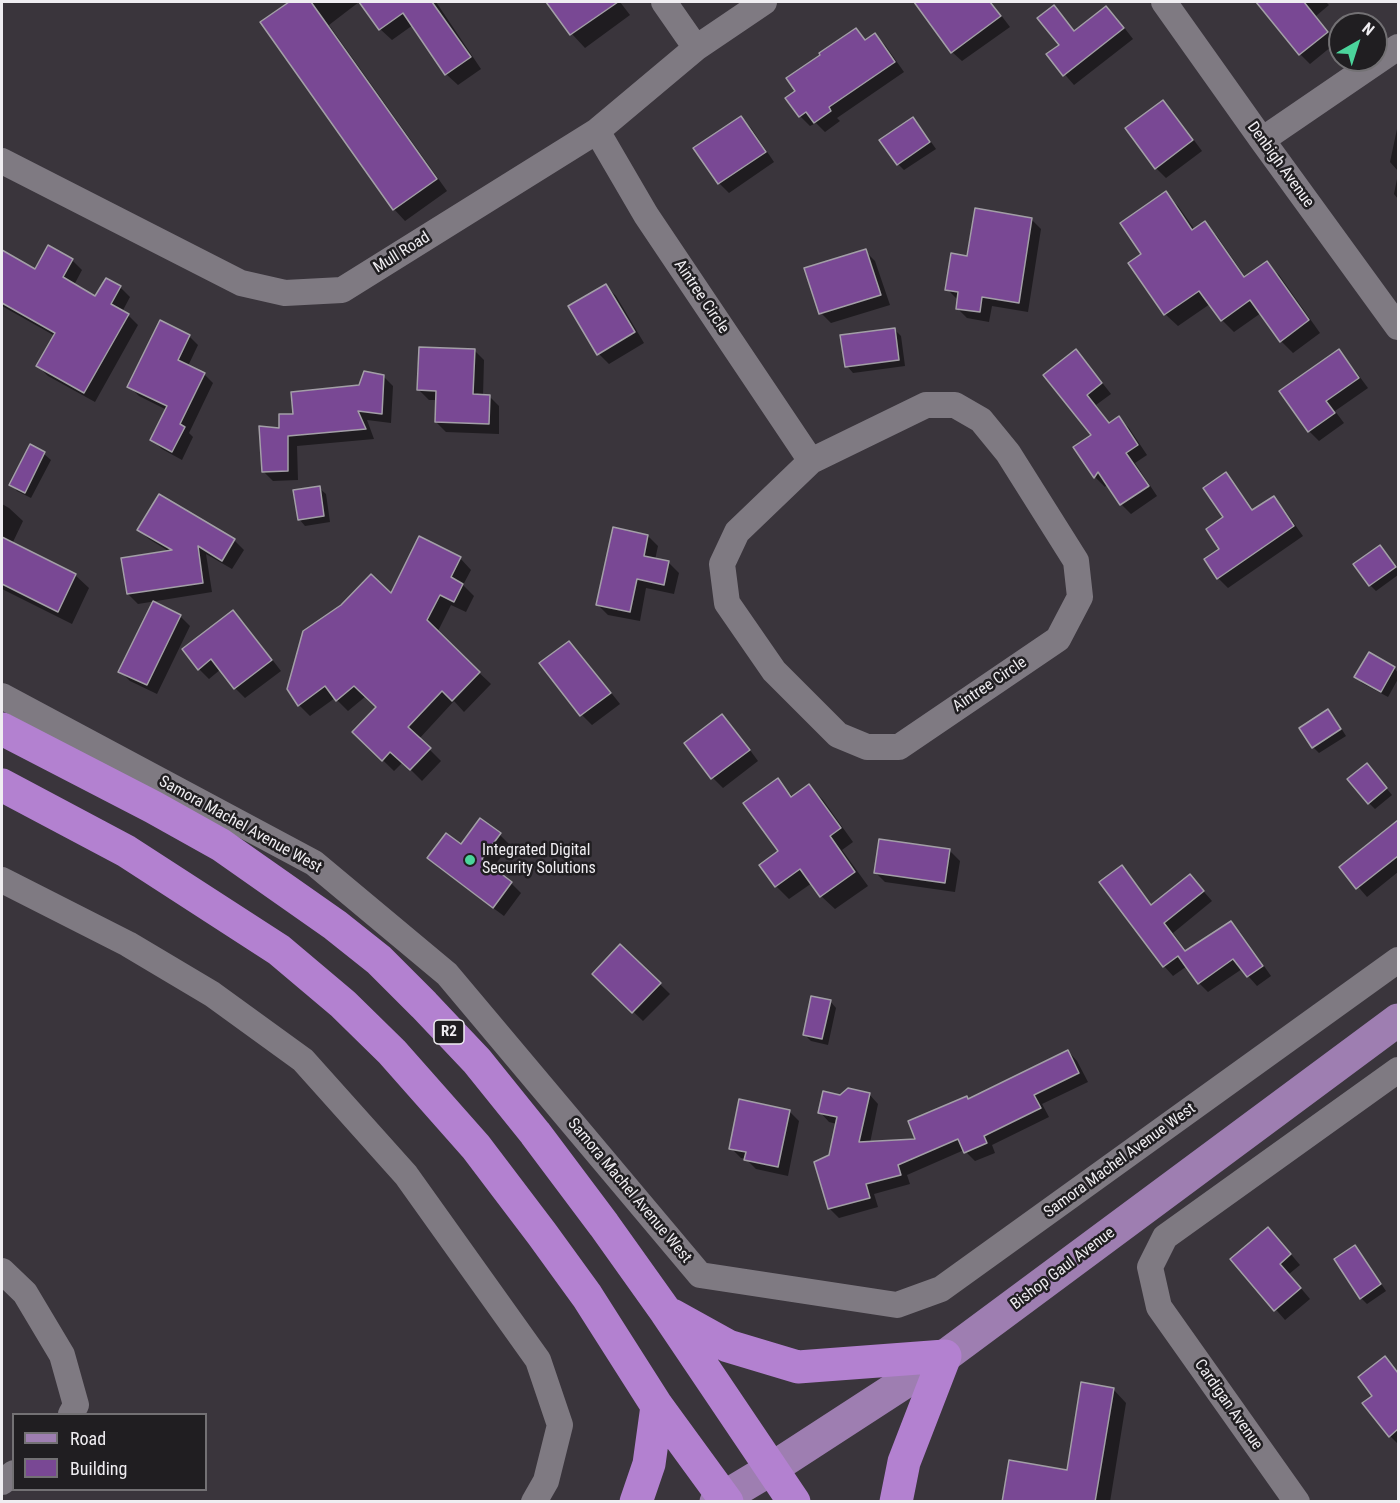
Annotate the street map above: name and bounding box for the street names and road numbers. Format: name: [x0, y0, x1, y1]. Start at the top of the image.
street label: Denbigh Avenue: [1242, 118, 1318, 212]
street label: Mull Road: [370, 228, 434, 278]
street label: Aintree Circle: [669, 256, 733, 338]
street label: Aintree Circle: [949, 653, 1031, 717]
street label: Samora Machel Avenue West: [155, 772, 325, 878]
road number: R2: [434, 1020, 464, 1044]
street label: Samora Machel Avenue West: [1040, 1099, 1200, 1223]
street label: Samora Machel Avenue West: [563, 1115, 695, 1267]
street label: Bishop Gaul Avenue: [1007, 1224, 1119, 1314]
street label: Cardigan Avenue: [1190, 1356, 1266, 1454]

